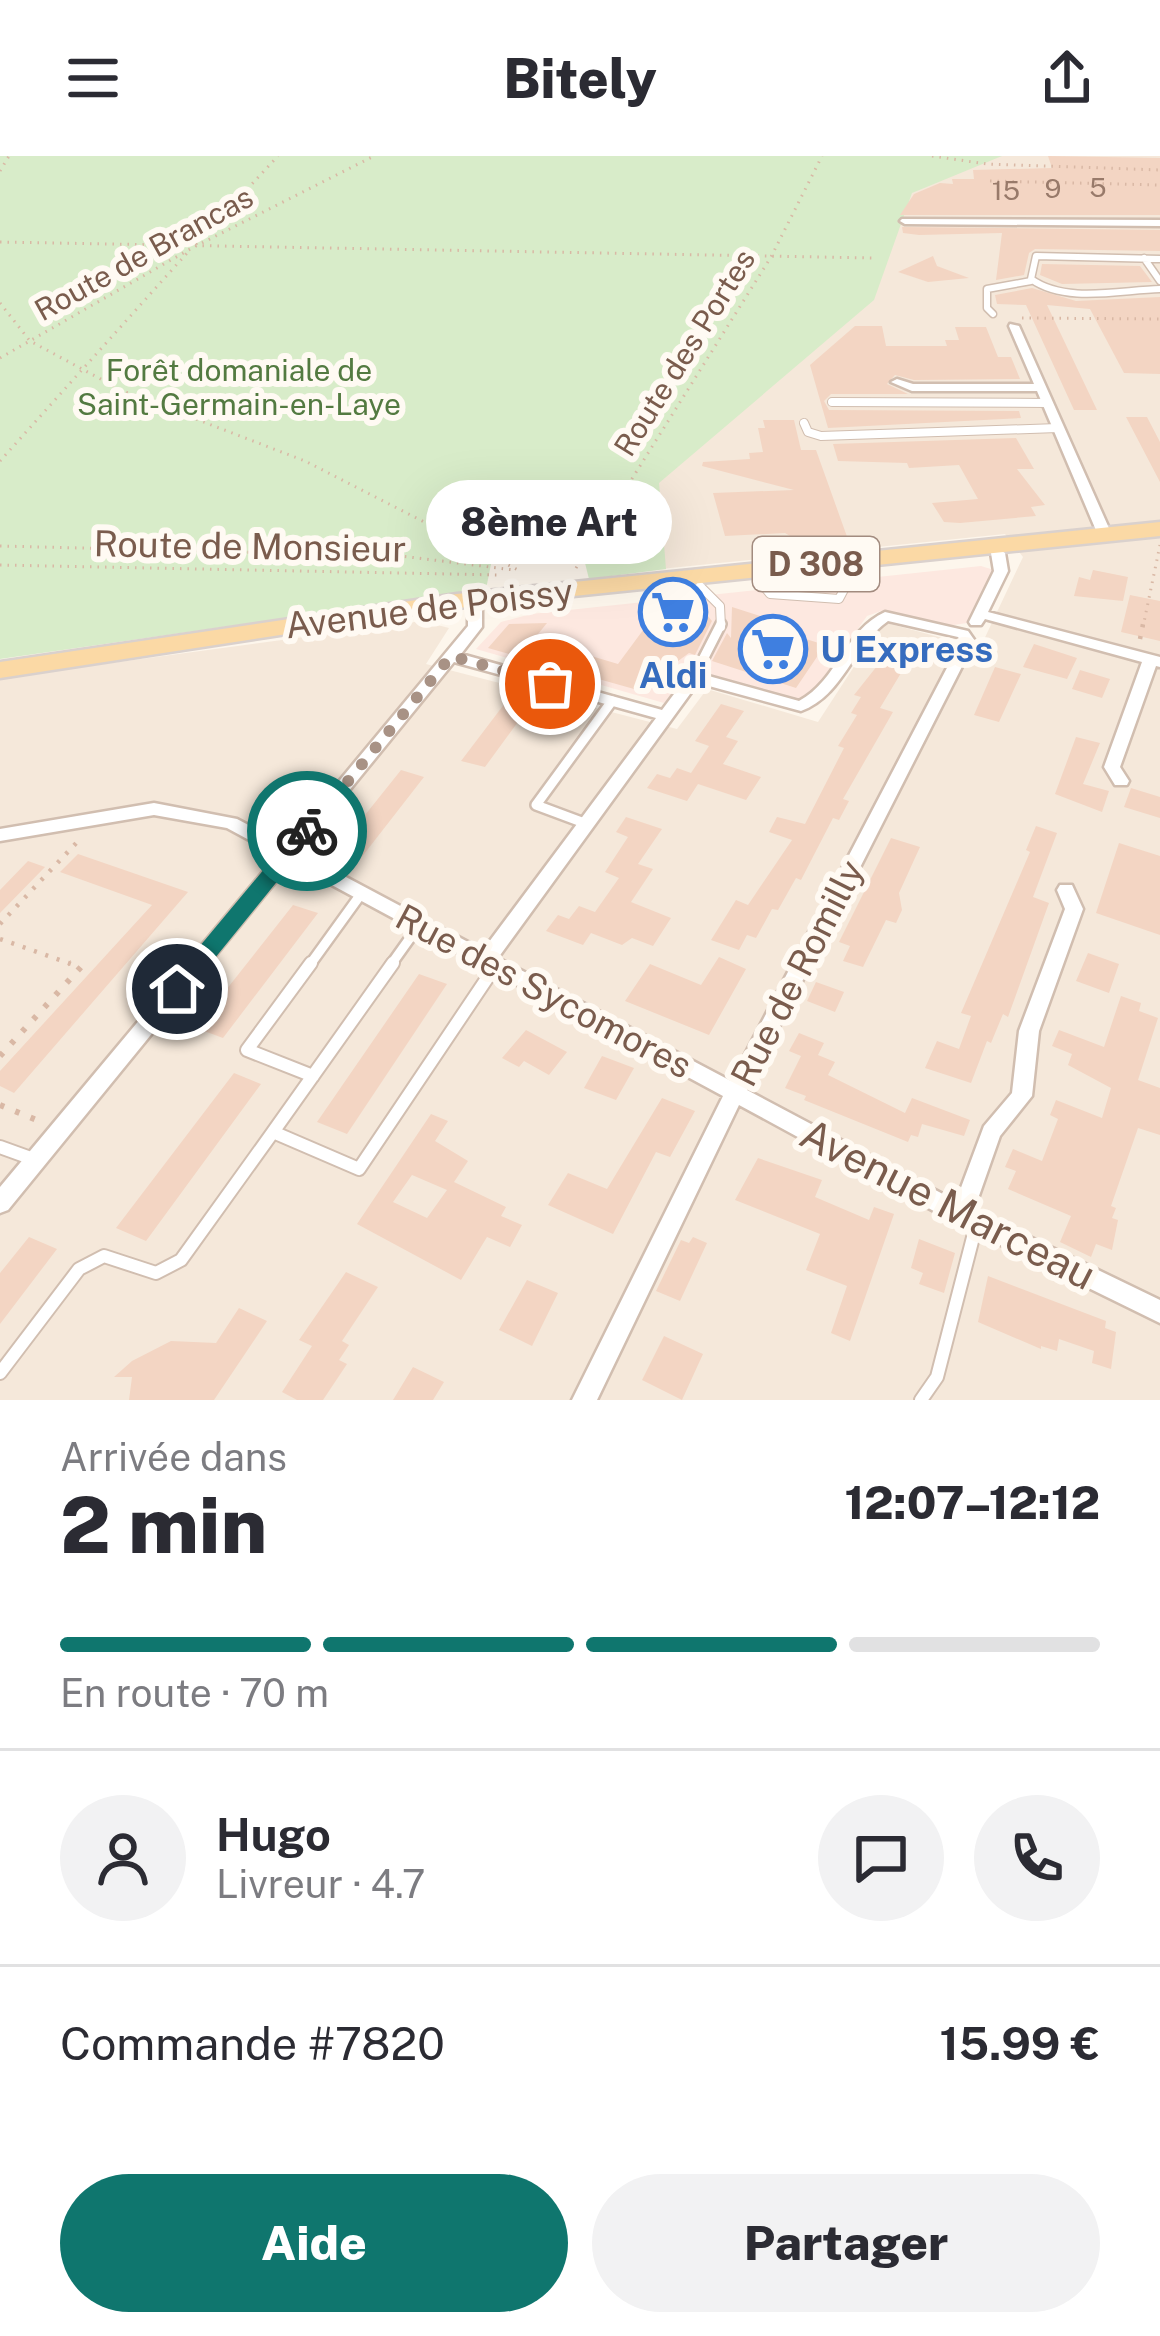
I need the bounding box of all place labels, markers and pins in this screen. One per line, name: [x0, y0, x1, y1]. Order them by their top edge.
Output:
callout: 8ème Art: [427, 480, 673, 564]
supermarket icon: Aldi: [638, 577, 708, 647]
supermarket icon: U Express: [738, 614, 808, 684]
place label: U Express: [820, 628, 993, 670]
pin: [499, 633, 601, 735]
place label: Aldi: [639, 654, 707, 696]
pin: [126, 938, 228, 1040]

